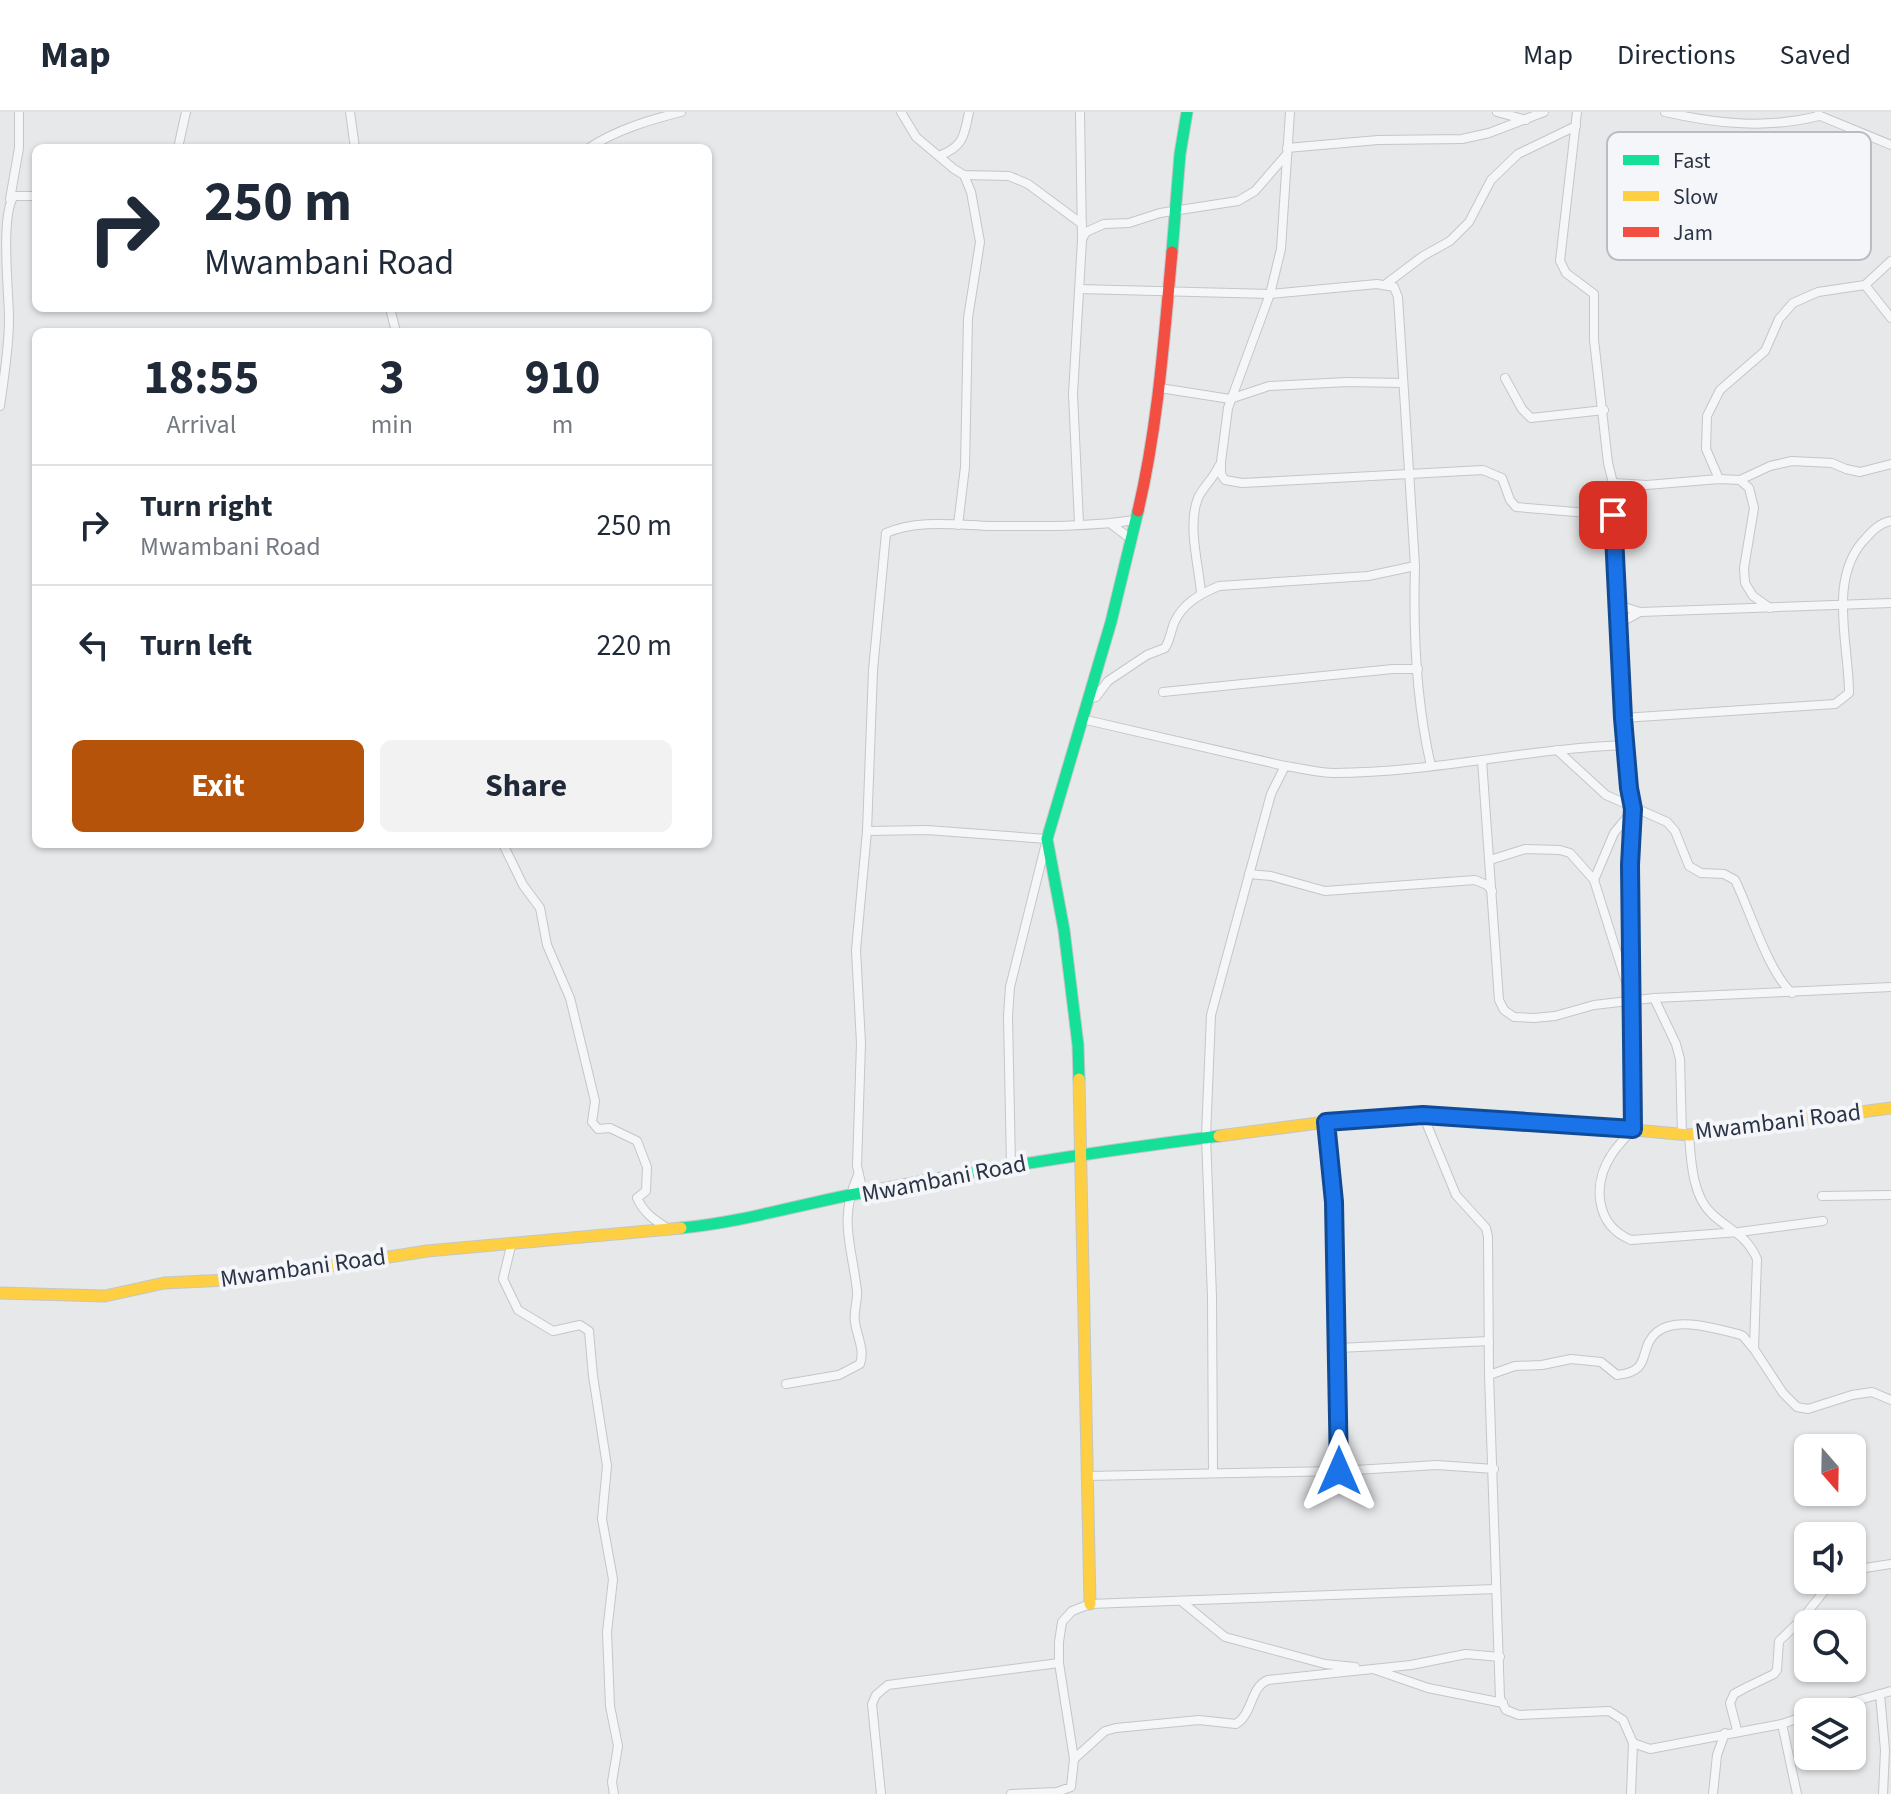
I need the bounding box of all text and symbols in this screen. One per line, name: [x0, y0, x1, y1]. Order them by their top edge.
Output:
text: Map: [40, 28, 111, 82]
text: Map: [1523, 35, 1573, 75]
text: Directions: [1617, 35, 1736, 75]
text: Saved: [1780, 35, 1851, 75]
legend: [1607, 132, 1871, 260]
text: Fast: [1673, 145, 1711, 177]
text: 250 m: [204, 163, 352, 242]
icon: right: [72, 176, 176, 280]
text: Slow: [1673, 181, 1718, 213]
text: Jam: [1673, 217, 1713, 249]
text: Mwambani Road: [204, 237, 454, 288]
text: 18:55: [143, 344, 259, 412]
text: 3: [379, 344, 405, 412]
text: 910: [524, 344, 600, 412]
text: Arrival: [166, 406, 236, 443]
text: min: [371, 406, 413, 443]
text: m: [552, 406, 573, 443]
pin: [1579, 481, 1647, 549]
text: Turn right: [140, 485, 272, 528]
icon: arrive: [1591, 493, 1635, 537]
icon: right: [72, 503, 116, 547]
text: 250 m: [596, 504, 672, 547]
text: Mwambani Road: [140, 528, 321, 565]
icon: left: [72, 623, 116, 667]
text: Turn left: [140, 624, 252, 667]
text: 220 m: [596, 624, 672, 667]
button: Exit: [72, 740, 364, 832]
button: Share: [380, 740, 672, 832]
street label: Mwambani Road: [1693, 1094, 1863, 1150]
street label: Mwambani Road: [859, 1146, 1029, 1212]
street label: Mwambani Road: [218, 1239, 388, 1297]
position arrow: [1297, 1429, 1381, 1513]
north arrow: [1794, 1434, 1866, 1506]
map controls: [1794, 1434, 1866, 1770]
button: sound: [1794, 1522, 1866, 1594]
button: search: [1794, 1610, 1866, 1682]
button: layers: [1794, 1698, 1866, 1770]

